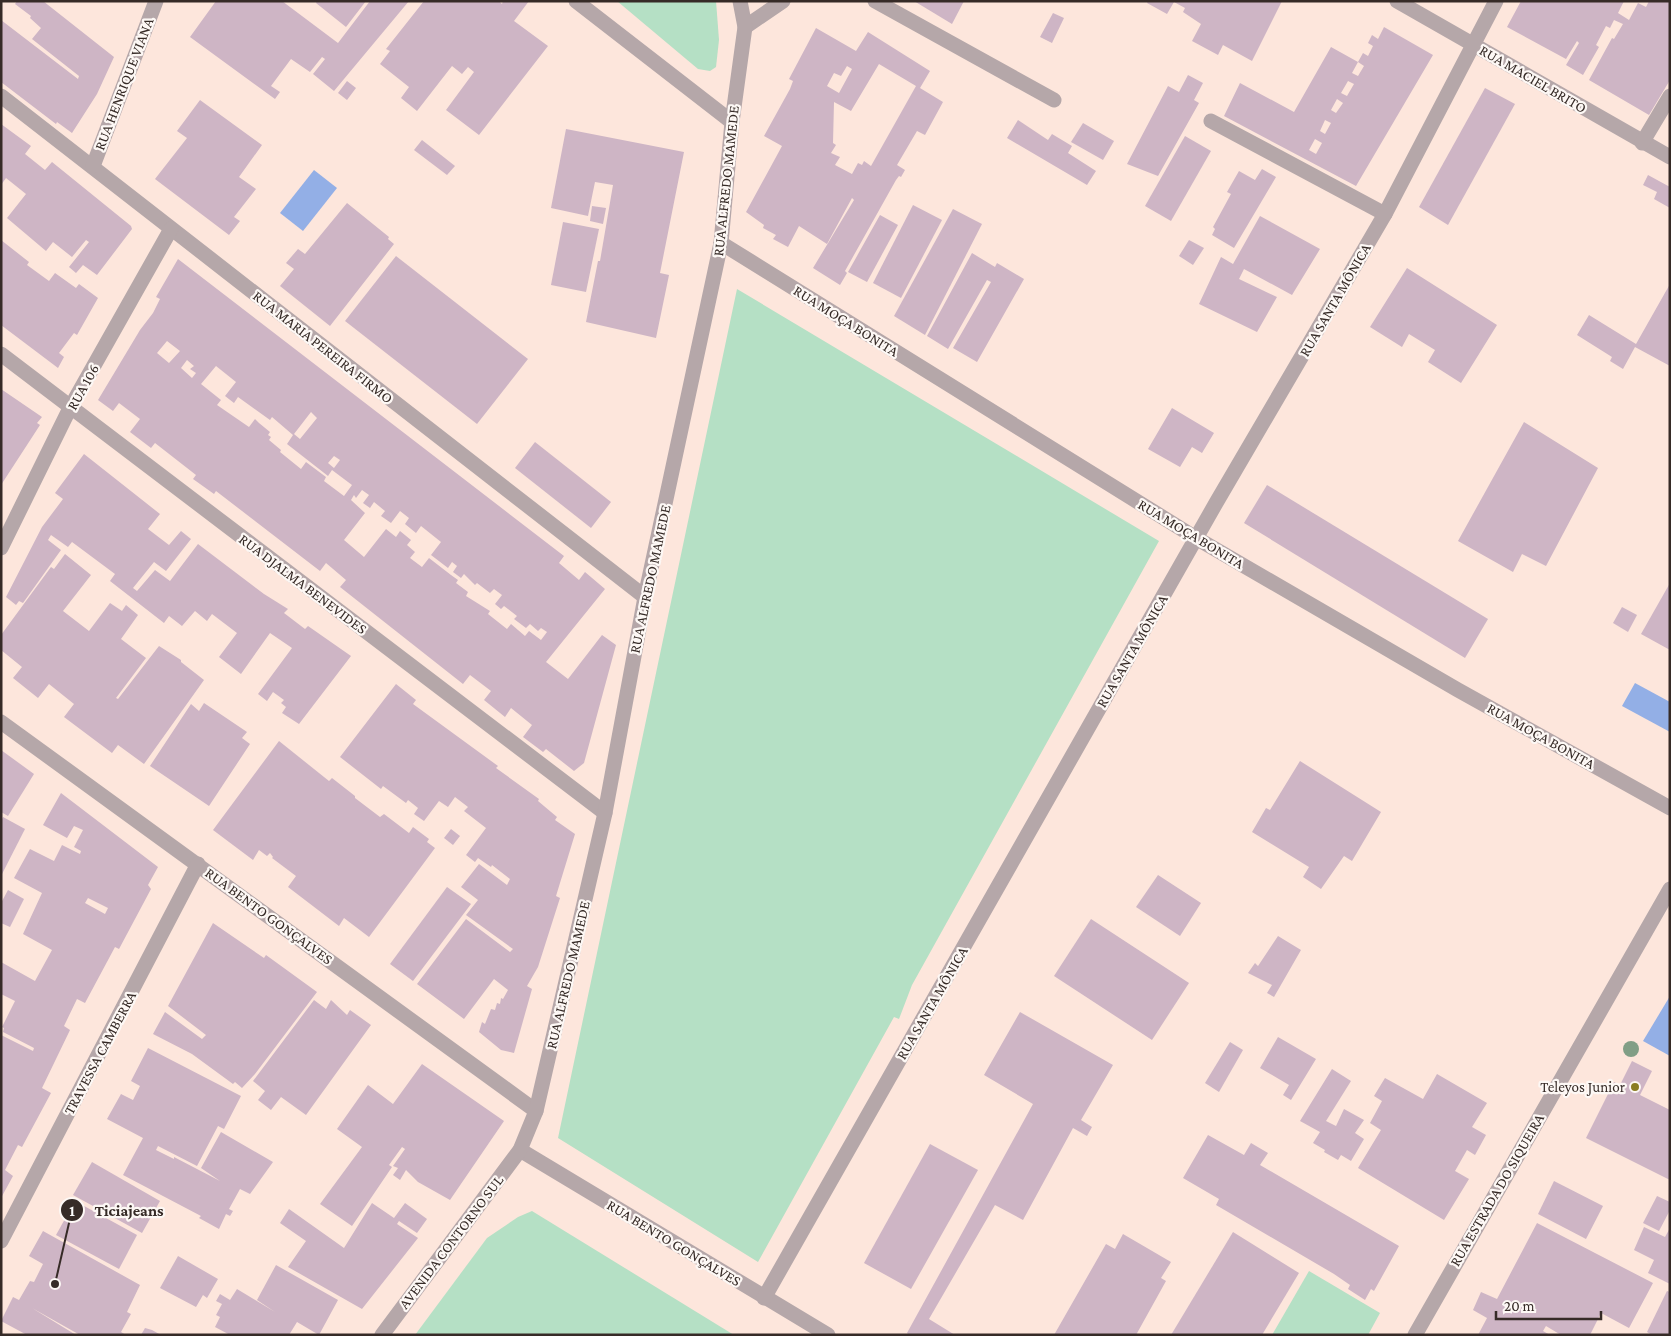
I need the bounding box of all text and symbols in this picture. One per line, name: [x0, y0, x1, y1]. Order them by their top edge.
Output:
street label: RUA HENRIQUE VIANA: [91, 15, 157, 152]
street label: RUA MACIEL BRITO: [1477, 42, 1589, 116]
street label: RUA ALFREDO MAMEDE: [710, 105, 742, 257]
street label: RUA SANTA MÔNICA: [1296, 240, 1374, 359]
street label: RUA MOÇA BONITA: [790, 282, 902, 361]
street label: RUA MARIA PEREIRA FIRMO: [250, 288, 396, 406]
street label: RUA 106: [64, 361, 102, 413]
street label: RUA MOÇA BONITA: [1135, 496, 1247, 573]
street label: RUA ALFREDO MAMEDE: [626, 503, 674, 655]
street label: RUA DJALMA BENEVIDES: [235, 531, 370, 638]
street label: RUA SANTA MÔNICA: [1093, 591, 1171, 710]
street label: RUA MOÇA BONITA: [1484, 700, 1598, 773]
street label: RUA BENTO GONÇALVES: [202, 865, 336, 968]
street label: RUA ALFREDO MAMEDE: [543, 899, 593, 1051]
street label: RUA SANTA MÔNICA: [893, 943, 971, 1062]
street label: TRAVESSA CAMBERRA: [61, 988, 139, 1117]
place label: Teleyos Junior: [1540, 1079, 1626, 1096]
marker: Teleyos Junior: [1629, 1081, 1641, 1093]
street label: RUA ESTRADA DO SIQUEIRA: [1447, 1111, 1547, 1269]
street label: AVENIDA CONTORNO SUL: [396, 1172, 507, 1312]
callout: Ticiajeans: [59, 1195, 174, 1226]
street label: RUA BENTO GONÇALVES: [604, 1197, 744, 1290]
text: Ticiajeans: [94, 1202, 164, 1220]
text: 1: [69, 1203, 75, 1219]
scale bar: [1496, 1288, 1601, 1320]
text: 20 m: [1504, 1298, 1535, 1314]

